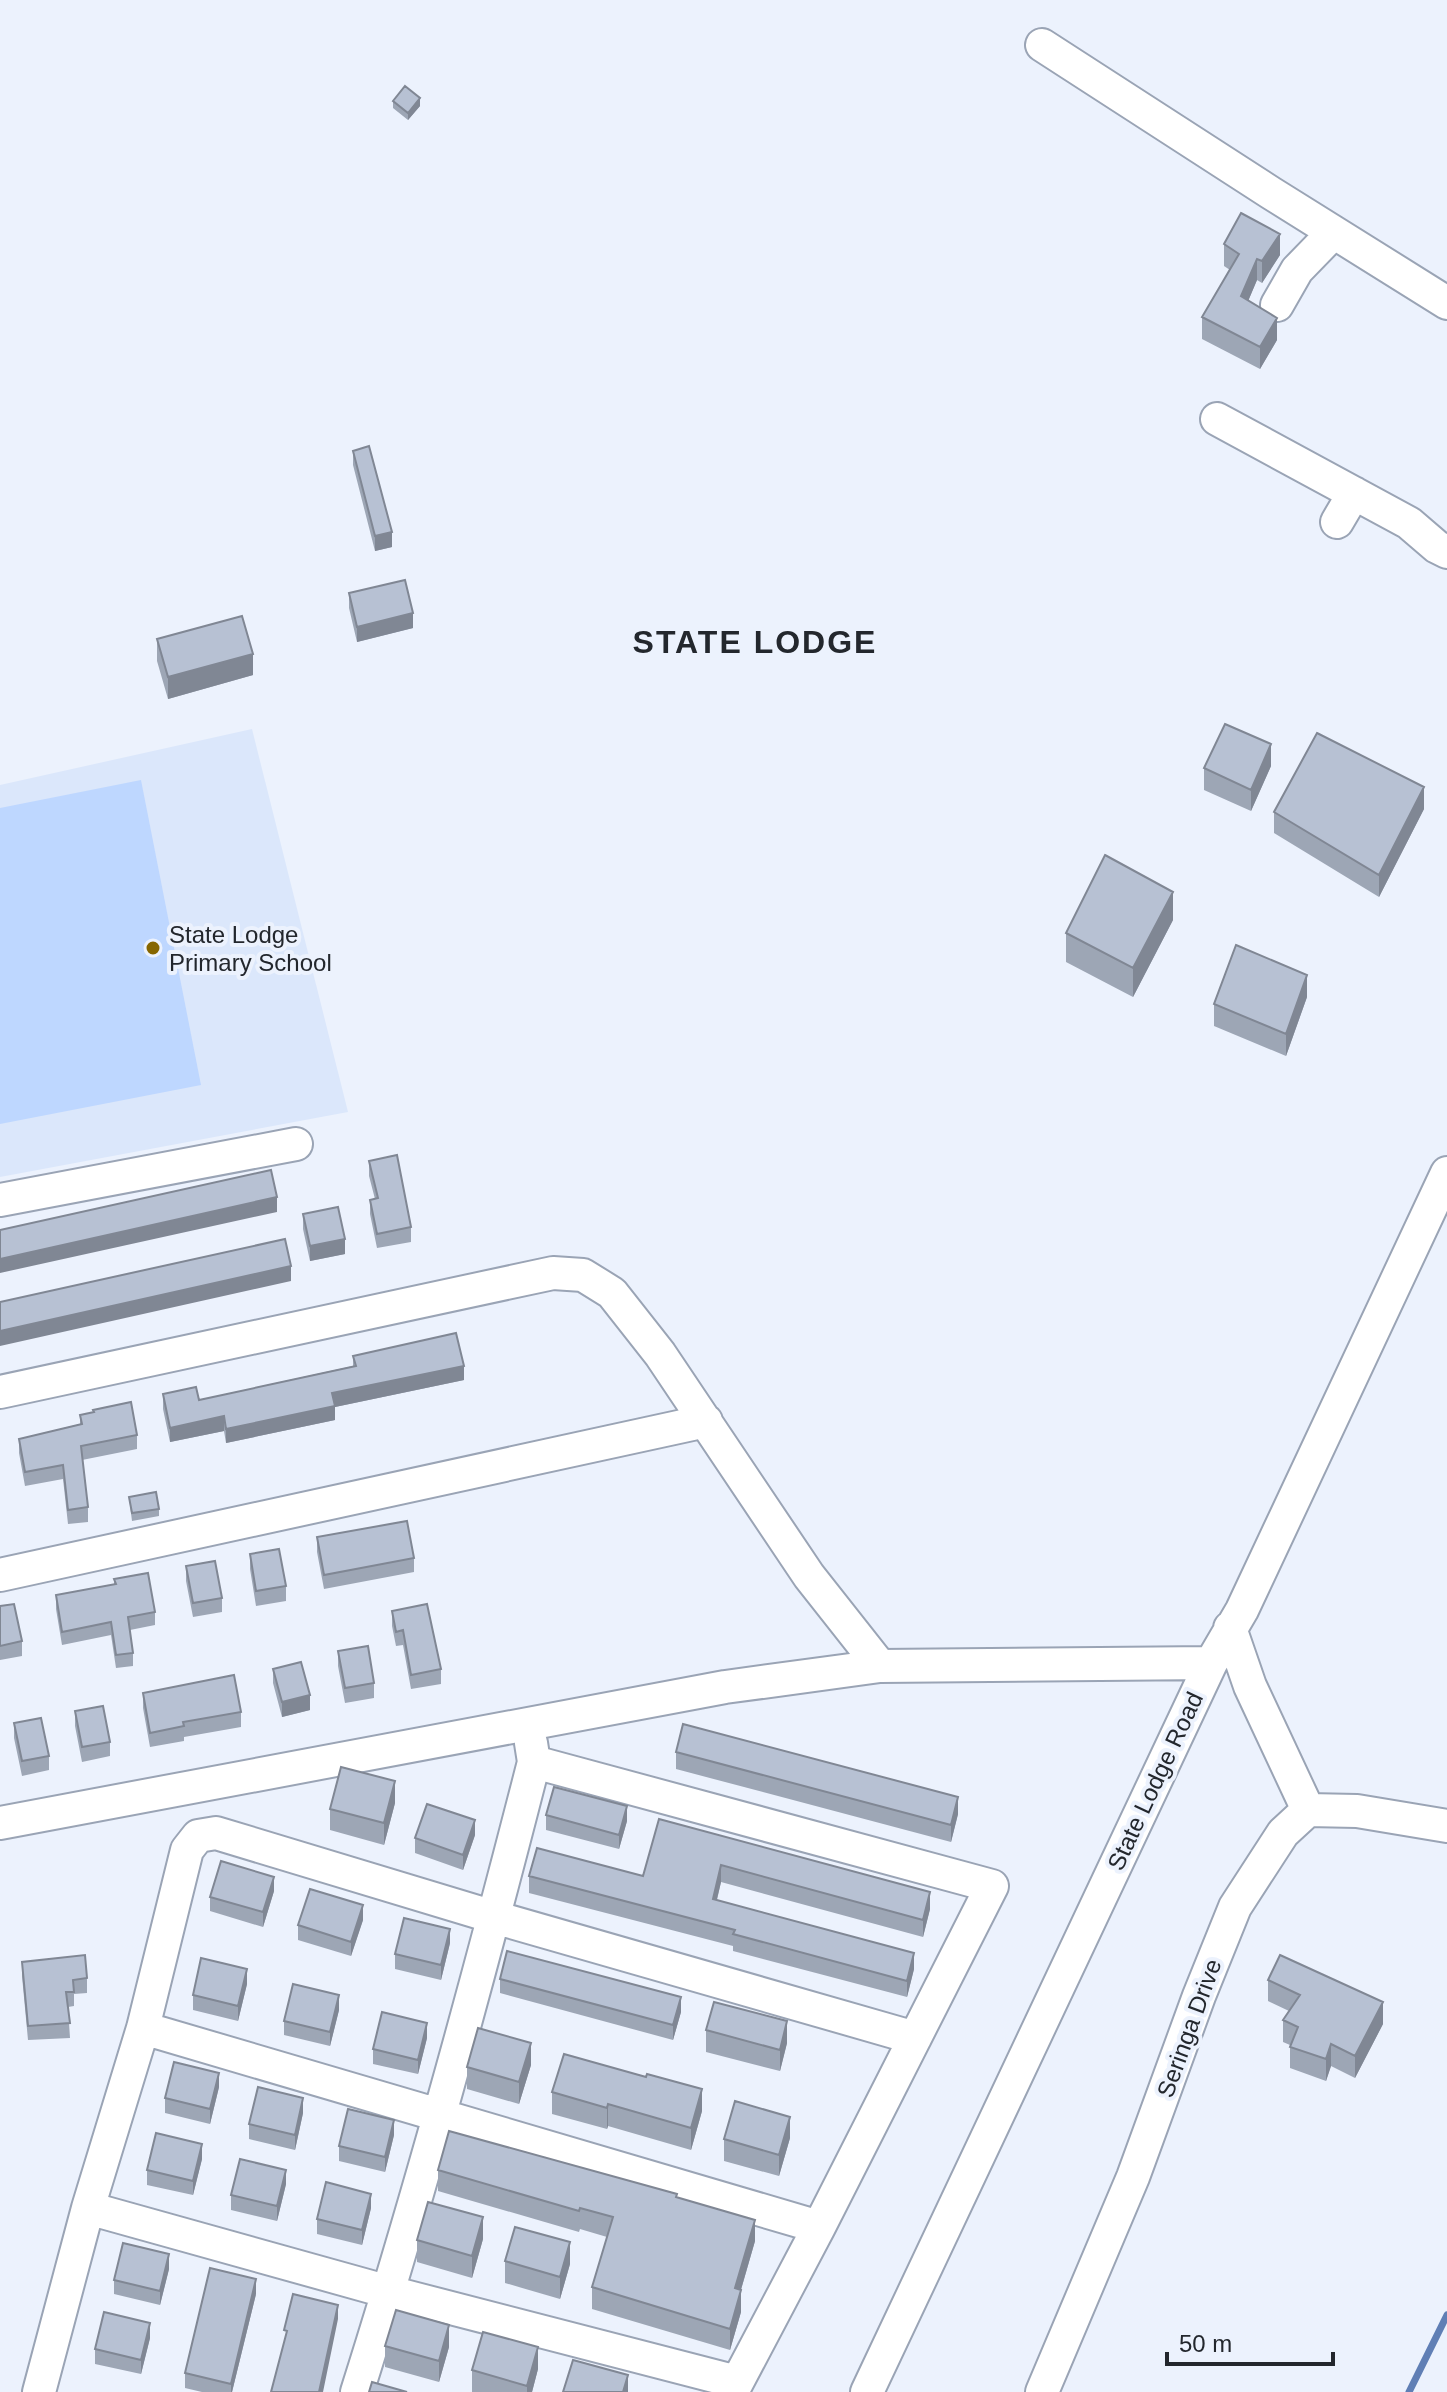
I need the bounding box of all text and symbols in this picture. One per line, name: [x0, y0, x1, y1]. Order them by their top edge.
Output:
district label: STATE LODGE: [633, 624, 877, 660]
place label: State Lodge Primary School: [169, 921, 332, 976]
marker: State Lodge Primary School: [144, 939, 162, 957]
street label: State Lodge Road: [1102, 1688, 1208, 1874]
street label: Seringa Drive: [1151, 1955, 1227, 2101]
scale bar: [1167, 2316, 1333, 2366]
text: 50 m: [1179, 2330, 1232, 2357]

